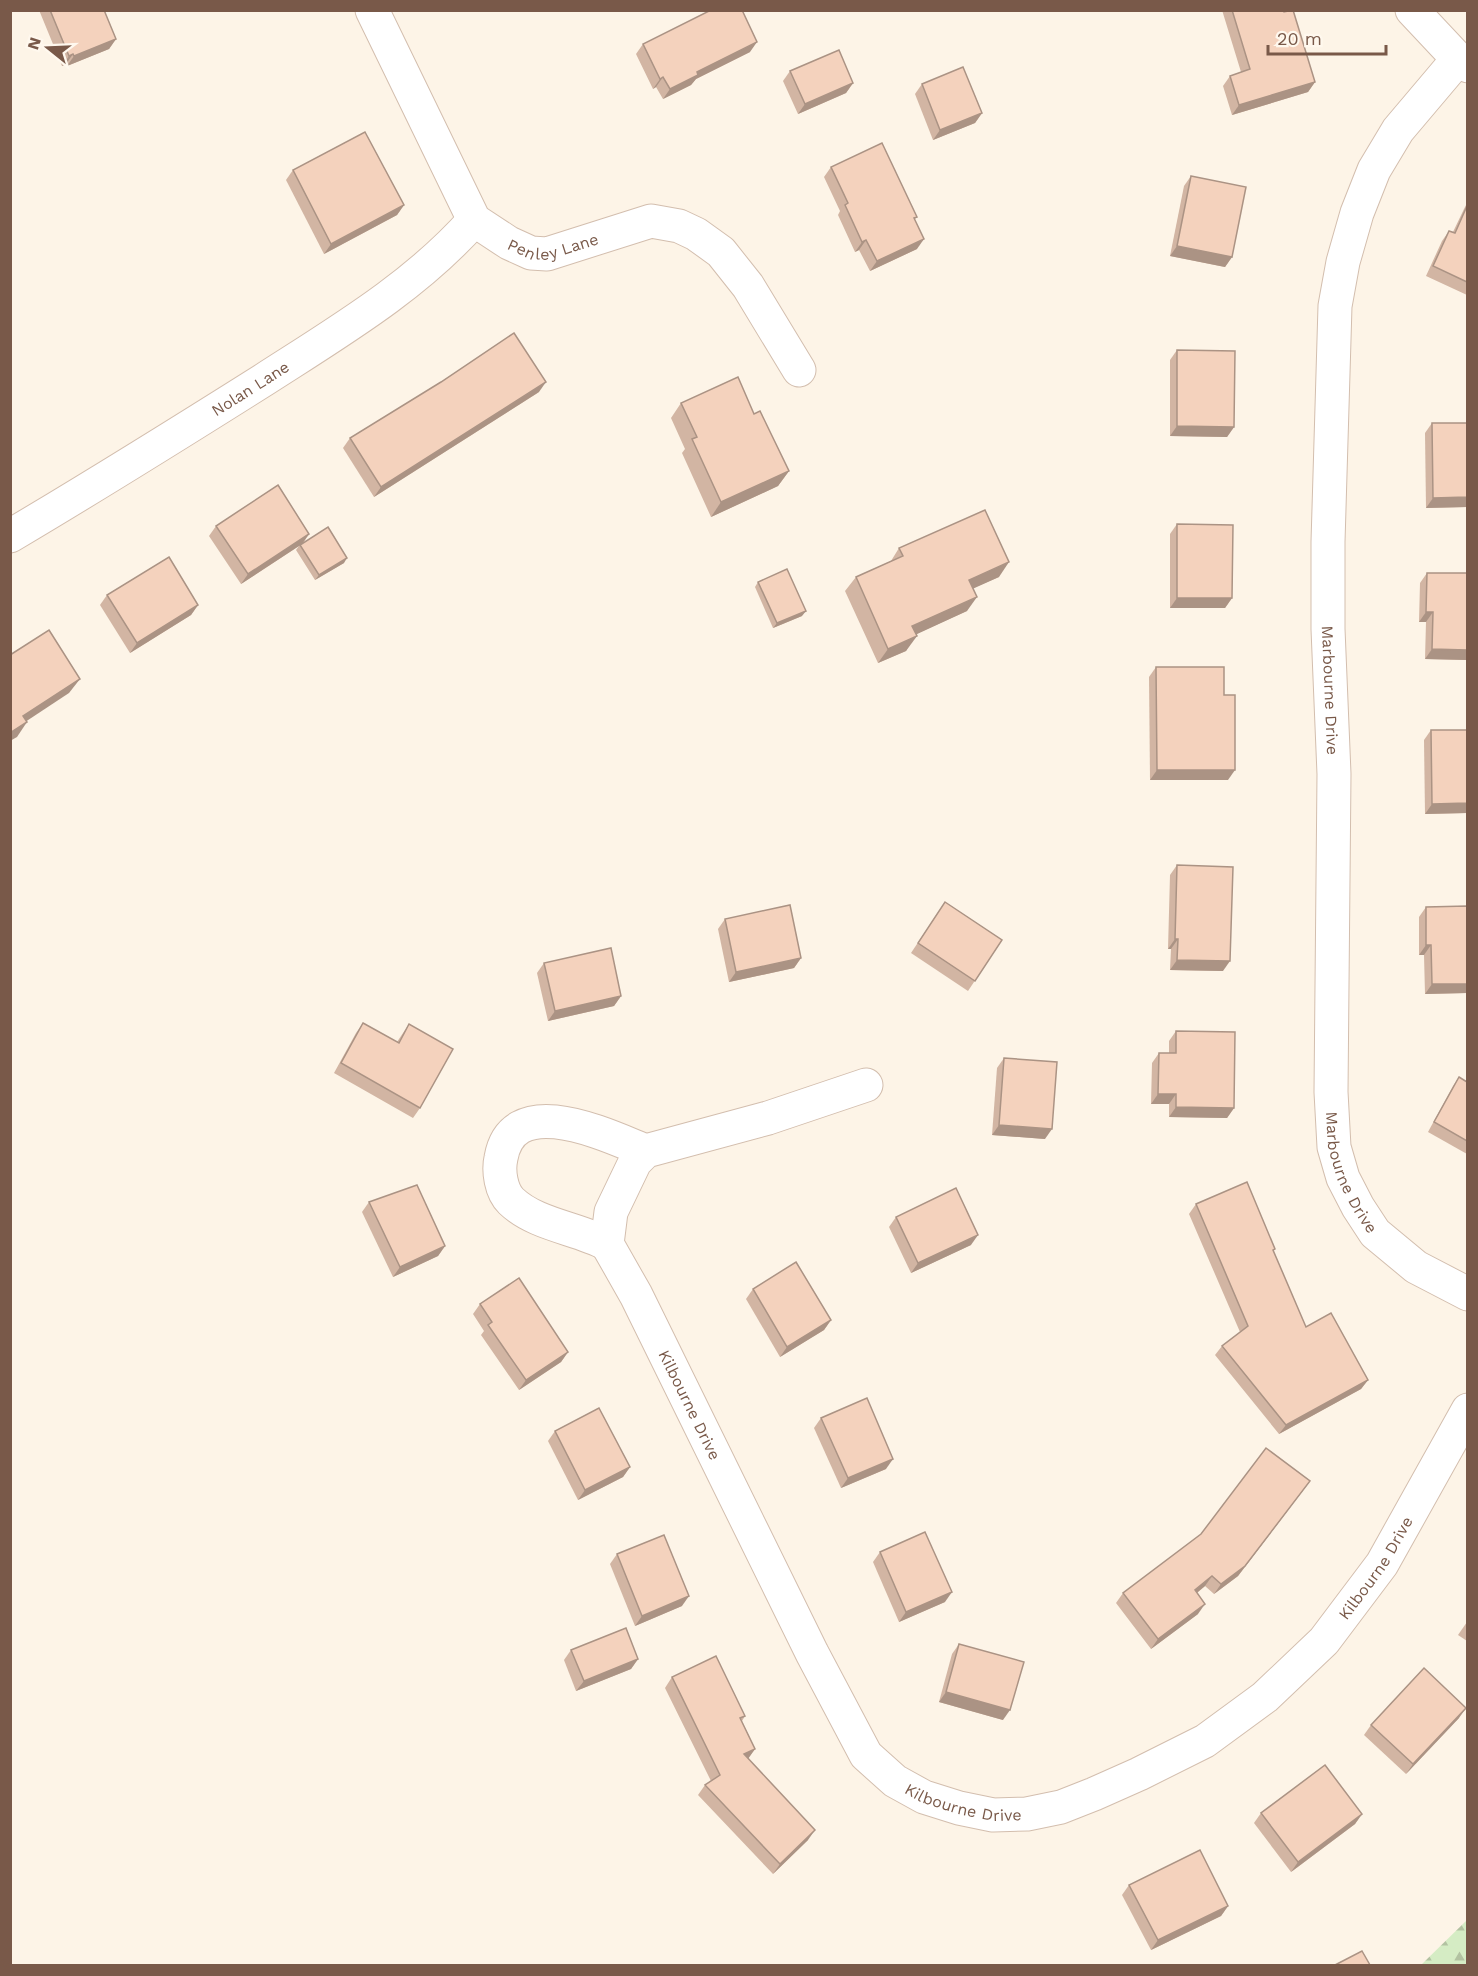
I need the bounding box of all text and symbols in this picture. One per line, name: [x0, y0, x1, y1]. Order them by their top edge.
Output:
north arrow: [18, 18, 78, 78]
scale bar: [1268, 18, 1386, 56]
text: 20 m: [1277, 28, 1322, 49]
text: N: [23, 35, 45, 52]
street label: Penley Lane: [505, 229, 601, 264]
street label: Nolan Lane: [208, 357, 293, 420]
street label: Marbourne Drive: [1318, 625, 1343, 755]
street label: Marbourne Drive: [1323, 1111, 1382, 1237]
street label: Kilbourne Drive: [655, 1347, 725, 1463]
street label: Kilbourne Drive: [1334, 1513, 1416, 1623]
street label: Kilbourne Drive: [902, 1779, 1022, 1824]

